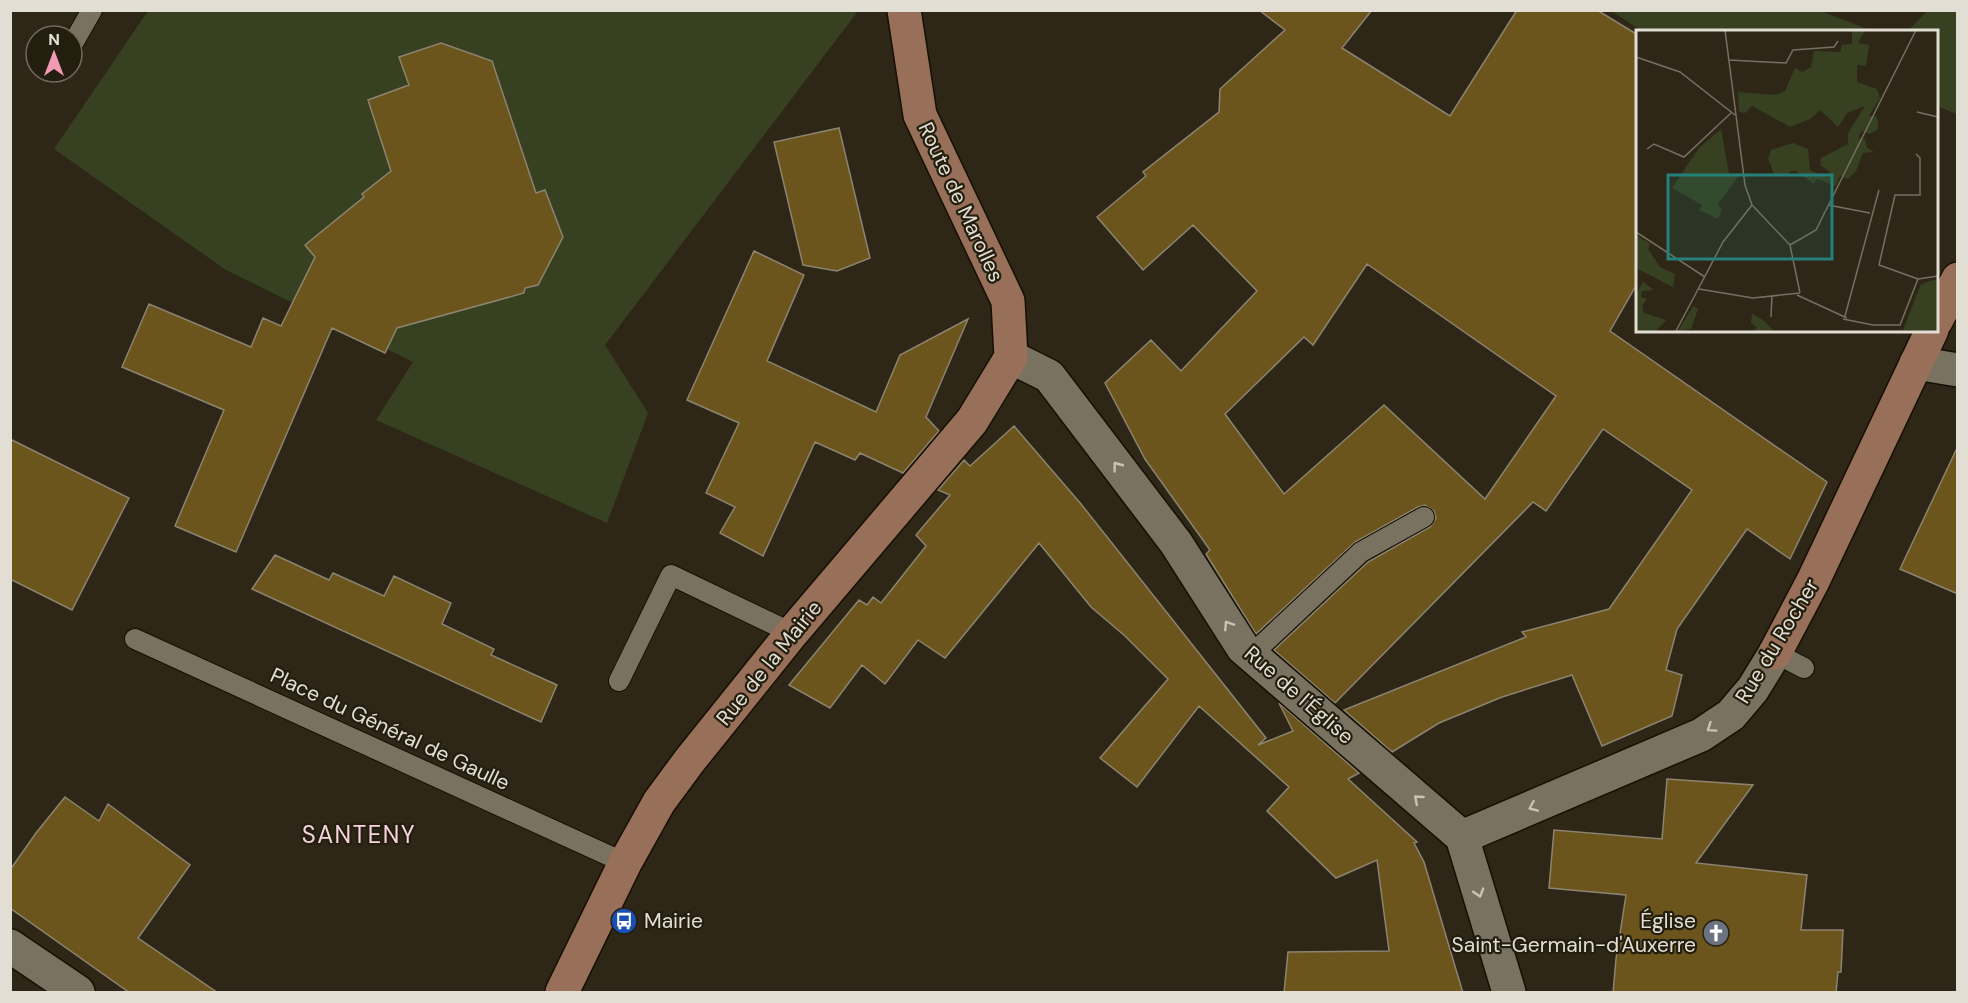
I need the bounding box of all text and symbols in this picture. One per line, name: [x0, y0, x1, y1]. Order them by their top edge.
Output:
north arrow: [24, 24, 84, 84]
text: N: [48, 29, 60, 50]
inset map: [1636, 30, 1938, 332]
street label: Route de Marolles: [912, 118, 1010, 286]
one-way arrow: [1113, 461, 1124, 472]
street label: Rue du Rocher: [1729, 573, 1825, 709]
street label: Rue de la Mairie: [710, 595, 828, 731]
one-way arrow: [1224, 621, 1236, 631]
street label: Rue de l'Église: [1238, 640, 1360, 750]
street label: Place du Général de Gaulle: [266, 661, 514, 797]
one-way arrow: [1707, 721, 1717, 733]
one-way arrow: [1414, 795, 1425, 806]
one-way arrow: [1528, 800, 1539, 812]
district label: SANTENY: [302, 819, 416, 850]
one-way arrow: [1472, 887, 1484, 898]
bus stop icon: Mairie: [609, 906, 639, 936]
place label: Mairie: [644, 907, 703, 935]
place label: Église Saint-Germain-d'Auxerre: [1452, 907, 1696, 959]
church icon: Église Saint-Germain-d'Auxerre: [1701, 918, 1731, 948]

